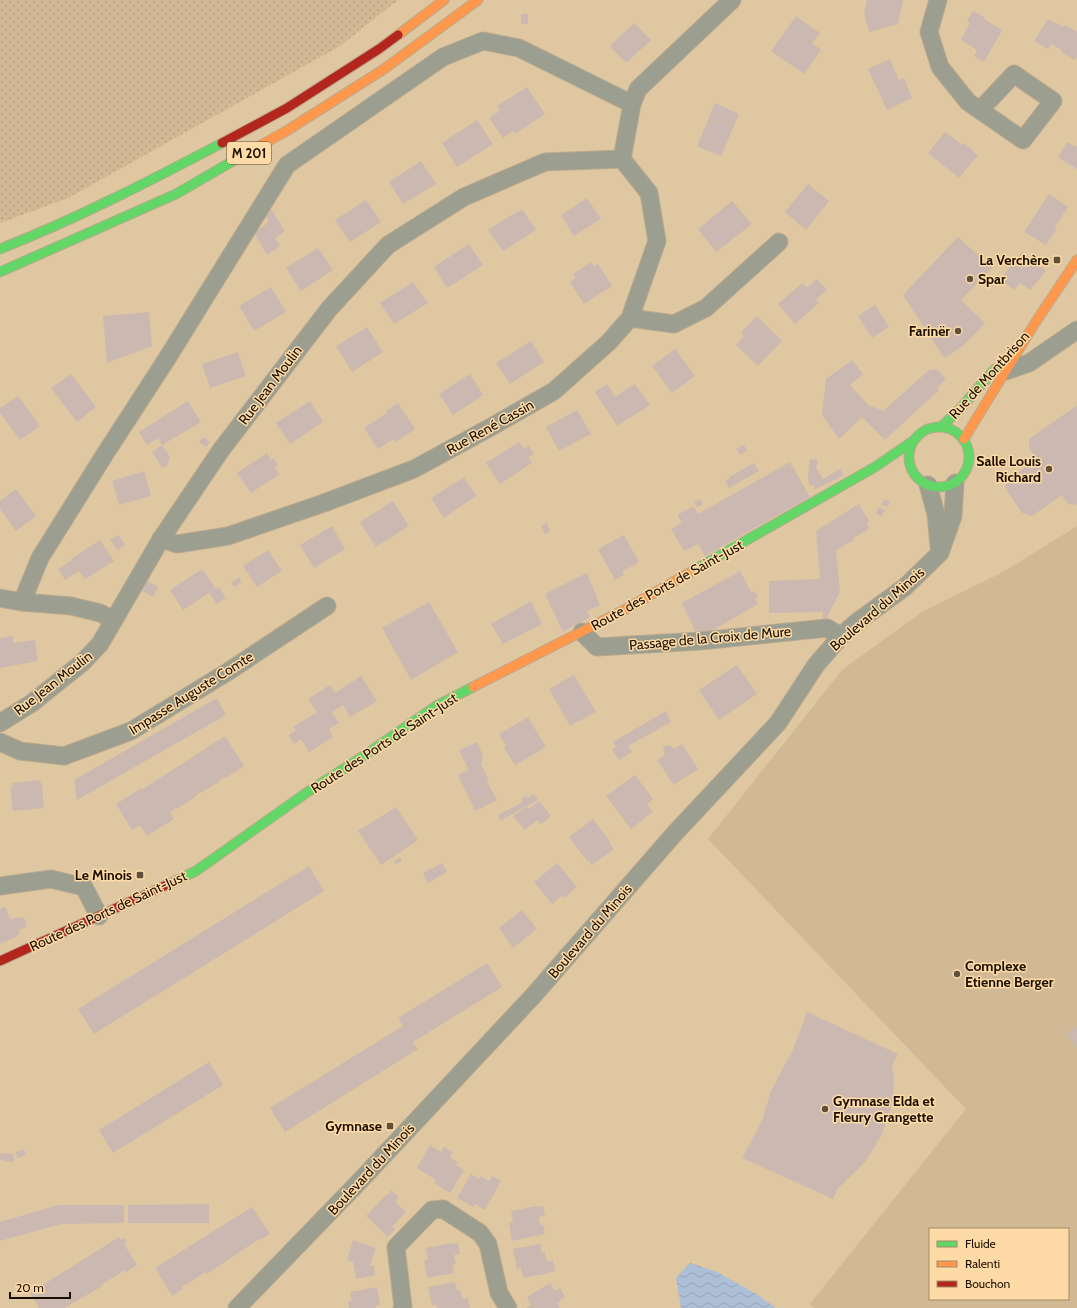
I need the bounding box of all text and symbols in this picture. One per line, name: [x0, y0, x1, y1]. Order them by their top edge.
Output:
road number: M 201: [227, 142, 271, 164]
place label: La Verchère: [979, 251, 1049, 269]
marker: La Verchère: [1052, 255, 1062, 265]
place label: Spar: [978, 270, 1006, 288]
marker: Spar: [965, 274, 975, 284]
place label: Farinër: [909, 322, 950, 340]
marker: Farinër: [953, 326, 963, 336]
street label: Rue de Montbrison: [945, 327, 1033, 423]
street label: Rue Jean Moulin: [234, 342, 306, 428]
street label: Rue René Cassin: [443, 395, 537, 458]
place label: Salle Louis Richard: [976, 452, 1041, 486]
marker: Salle Louis Richard: [1044, 464, 1054, 474]
street label: Route des Ports de Saint-Just: [588, 535, 747, 634]
street label: Boulevard du Minois: [826, 563, 928, 655]
street label: Passage de la Croix de Mure: [628, 622, 792, 654]
street label: Rue Jean Moulin: [10, 647, 96, 719]
street label: Impasse Auguste Comte: [126, 647, 256, 739]
street label: Route des Ports de Saint-Just: [307, 689, 461, 797]
place label: Le Minois: [75, 866, 132, 884]
street label: Route des Ports de Saint-Just: [27, 867, 190, 955]
marker: Le Minois: [135, 870, 145, 880]
street label: Boulevard du Minois: [544, 880, 636, 982]
place label: Complexe Etienne Berger: [965, 957, 1054, 991]
marker: Complexe Etienne Berger: [952, 969, 962, 979]
place label: Gymnase Elda et Fleury Grangette: [833, 1092, 935, 1126]
marker: Gymnase Elda et Fleury Grangette: [820, 1104, 830, 1114]
place label: Gymnase: [325, 1117, 382, 1135]
street label: Boulevard du Minois: [324, 1119, 418, 1219]
marker: Gymnase: [385, 1121, 395, 1131]
legend: [929, 1228, 1069, 1300]
text: Fluide: [965, 1236, 996, 1251]
text: Ralenti: [965, 1256, 1000, 1271]
scale bar: [10, 1274, 70, 1300]
text: Bouchon: [965, 1276, 1011, 1291]
text: 20 m: [16, 1280, 44, 1295]

